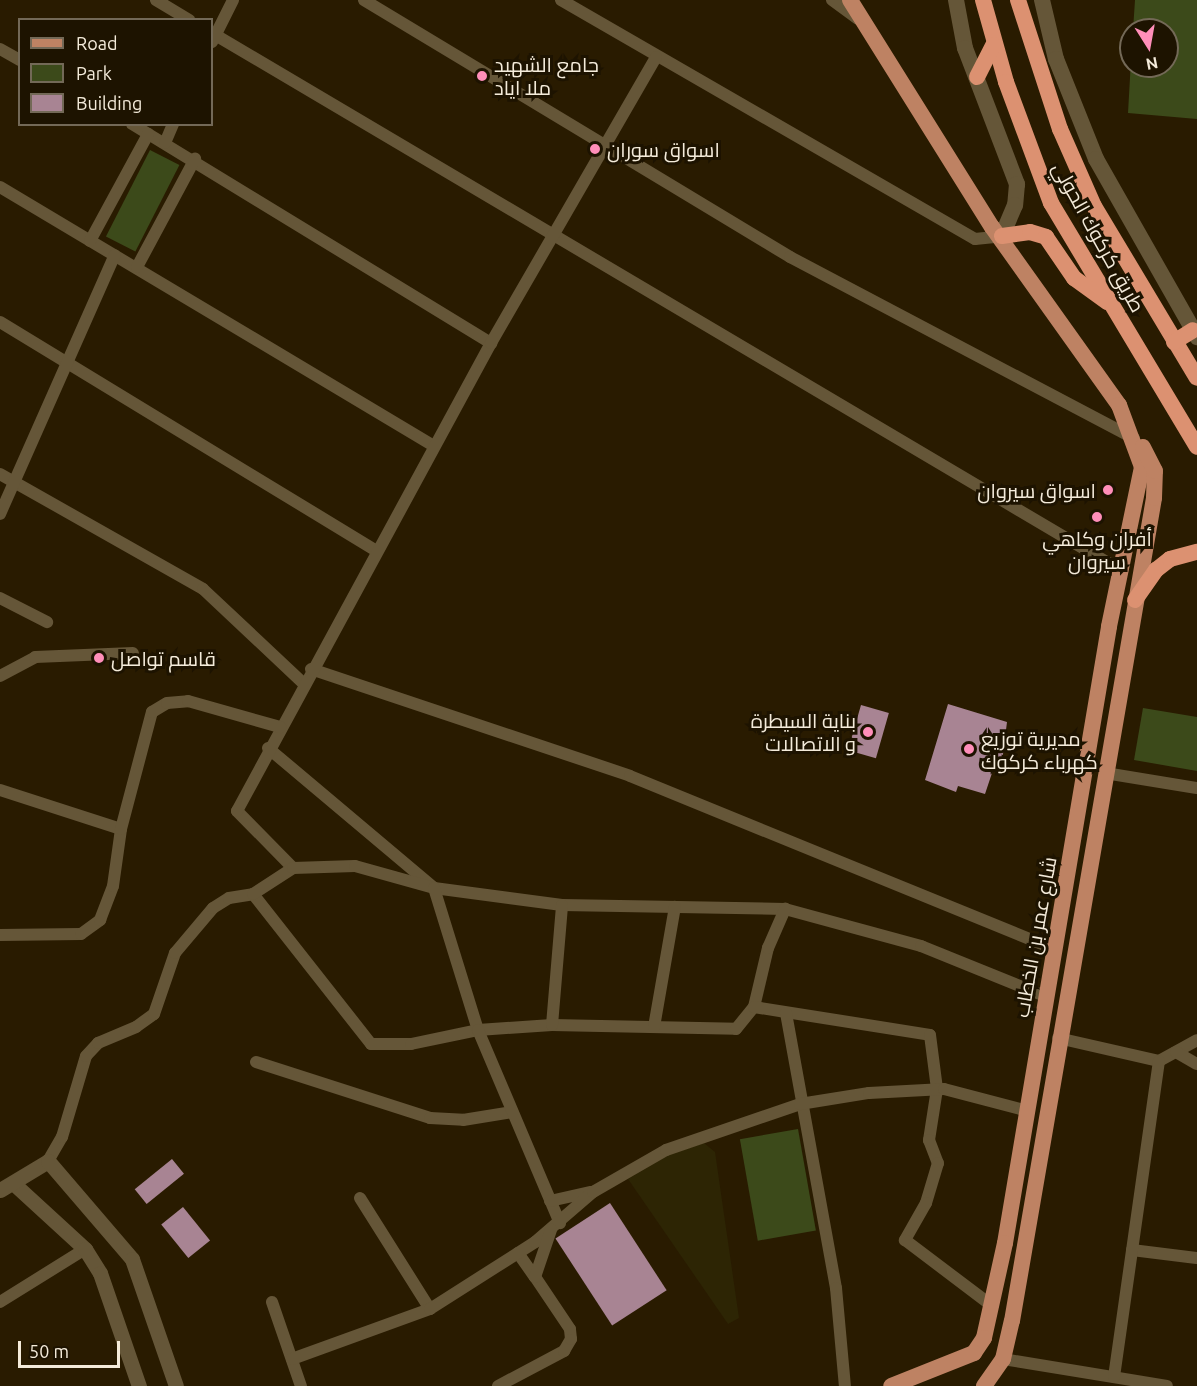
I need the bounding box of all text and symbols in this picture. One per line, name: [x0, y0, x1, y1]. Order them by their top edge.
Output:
legend: [18, 18, 213, 126]
north arrow: [1119, 18, 1179, 78]
text: Road: [76, 33, 118, 53]
place label: جامع الشهيد ملا اياد: [494, 52, 599, 99]
text: N: [1144, 54, 1160, 74]
text: Park: [76, 63, 112, 83]
marker: جامع الشهيد ملا اياد: [475, 69, 489, 83]
text: Building: [76, 93, 142, 113]
place label: اسواق سوران: [607, 137, 720, 161]
marker: اسواق سوران: [588, 142, 602, 156]
street label: طريق كركوك الحولي: [1048, 158, 1150, 316]
place label: اسواق سيروان: [977, 478, 1096, 502]
marker: اسواق سيروان: [1101, 483, 1115, 497]
marker: أفران وكاهي سيروان: [1090, 510, 1104, 524]
place label: أفران وكاهي سيروان: [1042, 526, 1152, 573]
place label: قاسم تواصل: [111, 646, 216, 670]
marker: قاسم تواصل: [92, 651, 106, 665]
place label: بناية السيطرة و الاتصالات: [751, 708, 856, 755]
marker: بناية السيطرة و الاتصالات: [861, 725, 875, 739]
place label: مديرية توزيع كهرباء كركوك: [981, 726, 1098, 773]
marker: مديرية توزيع كهرباء كركوك: [962, 742, 976, 756]
street label: شارع عمر بن الخطاب: [1009, 855, 1061, 1019]
scale bar: [21, 1329, 123, 1367]
text: 50 m: [29, 1341, 69, 1361]

